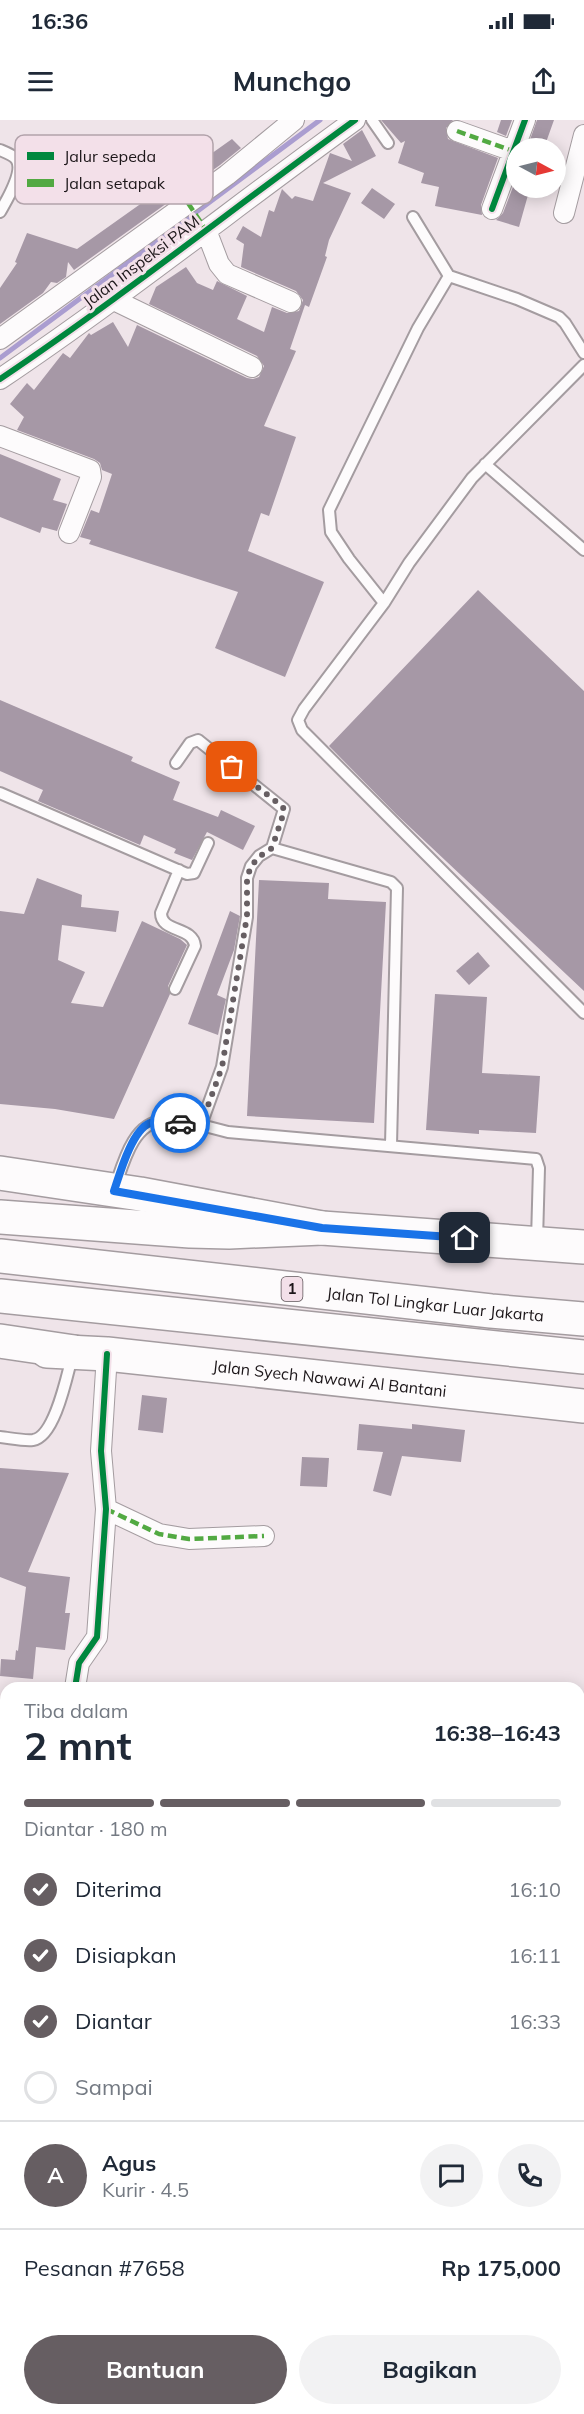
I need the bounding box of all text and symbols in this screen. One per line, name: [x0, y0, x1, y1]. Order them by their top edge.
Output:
text: 16:36: [30, 7, 88, 35]
text: Munchgo: [233, 64, 351, 98]
icon: menu: [24, 65, 57, 98]
icon: share: [527, 65, 560, 98]
legend: [15, 135, 213, 204]
north arrow: [506, 138, 566, 198]
map controls: [506, 138, 566, 198]
text: Jalur sepeda: [64, 146, 156, 166]
text: Jalan setapak: [64, 173, 166, 193]
street label: Jalan Inspeksi PAM: [79, 211, 203, 311]
pin: [206, 741, 257, 792]
icon: bag: [215, 750, 248, 783]
courier: [150, 1093, 210, 1153]
icon: car: [164, 1107, 197, 1140]
pin: [439, 1212, 490, 1263]
icon: home: [448, 1221, 481, 1254]
road number: 1: [282, 1277, 302, 1301]
street label: Jalan Tol Lingkar Luar Jakarta: [326, 1283, 545, 1326]
street label: Jalan Syech Nawawi Al Bantani: [212, 1356, 448, 1401]
text: Tiba dalam: [24, 1698, 128, 1723]
text: 16:38–16:43: [433, 1719, 561, 1747]
text: 2 mnt: [24, 1721, 131, 1770]
text: Diantar · 180 m: [24, 1816, 168, 1841]
icon: check: [24, 1873, 57, 1906]
text: Diterima: [75, 1875, 162, 1903]
text: 16:10: [508, 1877, 561, 1902]
icon: check: [24, 1939, 57, 1972]
text: Disiapkan: [75, 1941, 177, 1969]
text: 16:11: [508, 1943, 561, 1968]
icon: check: [24, 2005, 57, 2038]
text: Diantar: [75, 2007, 152, 2035]
text: 16:33: [508, 2009, 561, 2034]
text: Sampai: [75, 2073, 153, 2101]
button: chat: [420, 2144, 483, 2207]
button: phone: [498, 2144, 561, 2207]
text: Agus: [102, 2149, 156, 2177]
text: A: [47, 2161, 64, 2189]
text: Kurir · 4.5: [102, 2177, 189, 2202]
text: Pesanan #7658: [24, 2254, 185, 2282]
text: Rp 175,000: [441, 2254, 561, 2282]
button: Bantuan: [24, 2335, 287, 2404]
button: Bagikan: [299, 2335, 561, 2404]

